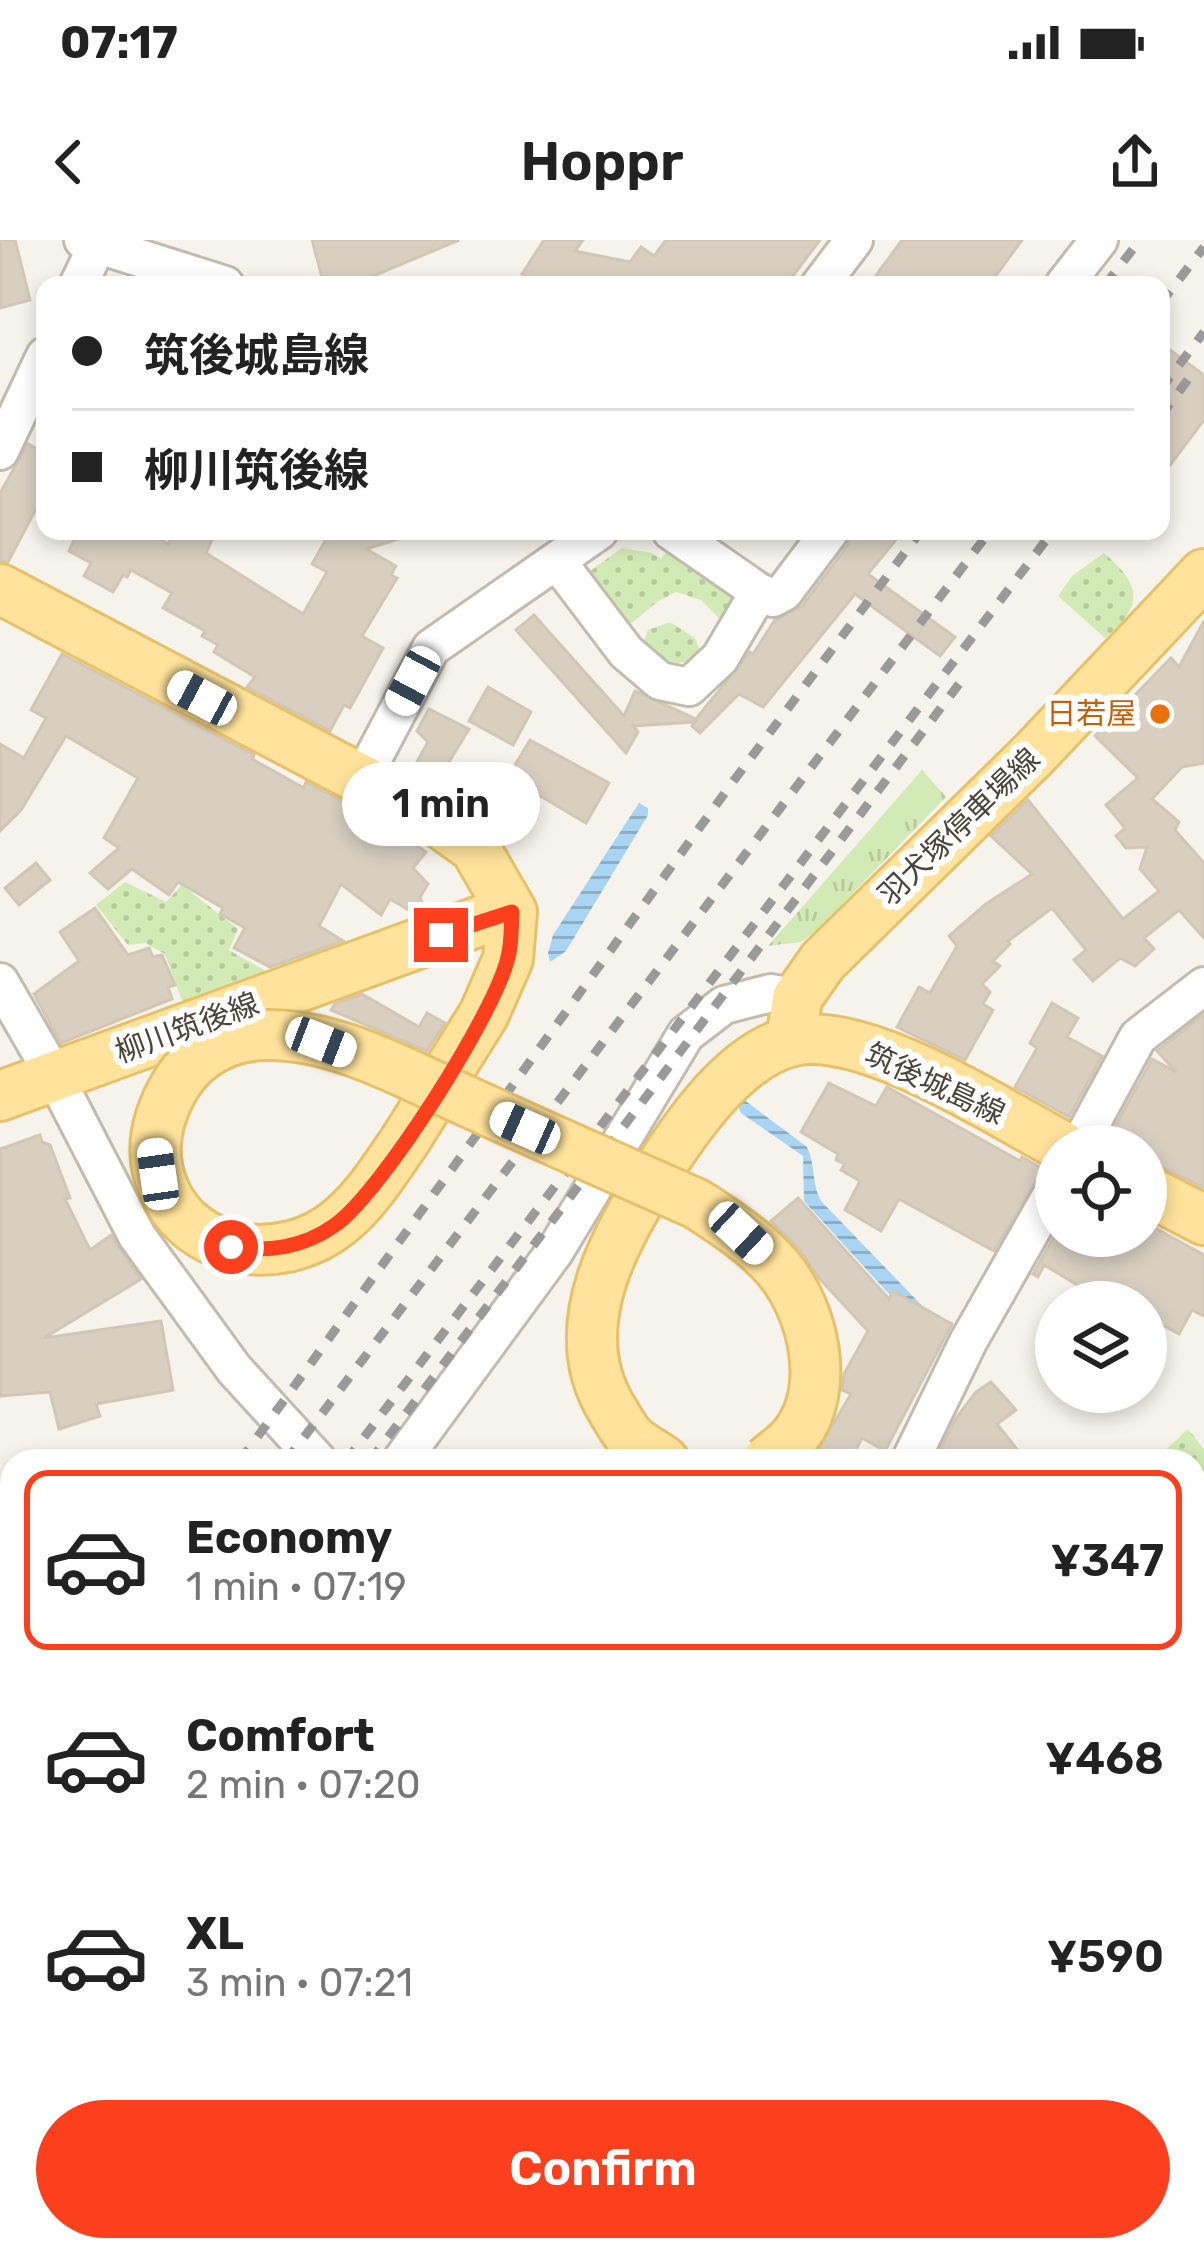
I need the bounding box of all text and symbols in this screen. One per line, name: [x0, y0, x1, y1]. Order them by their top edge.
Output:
text: 07:17: [60, 16, 178, 69]
icon: back: [36, 129, 102, 195]
icon: share: [1102, 129, 1168, 195]
text: Hoppr: [521, 130, 683, 194]
text: 筑後城島線: [144, 329, 369, 382]
text: 柳川筑後線: [144, 444, 369, 497]
car: [380, 641, 446, 721]
car: [162, 665, 242, 731]
place label: 日若屋: [1046, 696, 1136, 732]
marker: 日若屋: [1147, 701, 1173, 727]
street label: 羽犬塚停車場線: [871, 741, 1047, 913]
callout: 1 min: [342, 761, 540, 845]
text: 1 min: [392, 781, 490, 827]
route end: [414, 908, 468, 962]
street label: 柳川筑後線: [110, 985, 264, 1071]
car: [281, 1012, 361, 1072]
street label: 筑後城島線: [859, 1036, 1011, 1132]
car: [485, 1097, 565, 1159]
map controls: [1035, 1125, 1167, 1413]
button: locate: [1035, 1125, 1167, 1257]
car: [135, 1136, 181, 1212]
car: [702, 1195, 780, 1271]
route start: [204, 1220, 258, 1274]
button: layers: [1035, 1281, 1167, 1413]
icon: car: [42, 1506, 150, 1614]
text: Economy: [186, 1511, 392, 1564]
text: ¥347: [1051, 1534, 1164, 1587]
text: 1 min · 07:19: [186, 1564, 407, 1610]
icon: car: [42, 1704, 150, 1812]
text: Comfort: [186, 1709, 375, 1762]
text: ¥468: [1045, 1732, 1164, 1785]
text: 2 min · 07:20: [186, 1762, 421, 1808]
icon: car: [42, 1902, 150, 2010]
text: XL: [186, 1907, 244, 1960]
text: ¥590: [1047, 1930, 1164, 1983]
text: 3 min · 07:21: [186, 1960, 413, 2006]
button: Confirm: [36, 2100, 1170, 2238]

